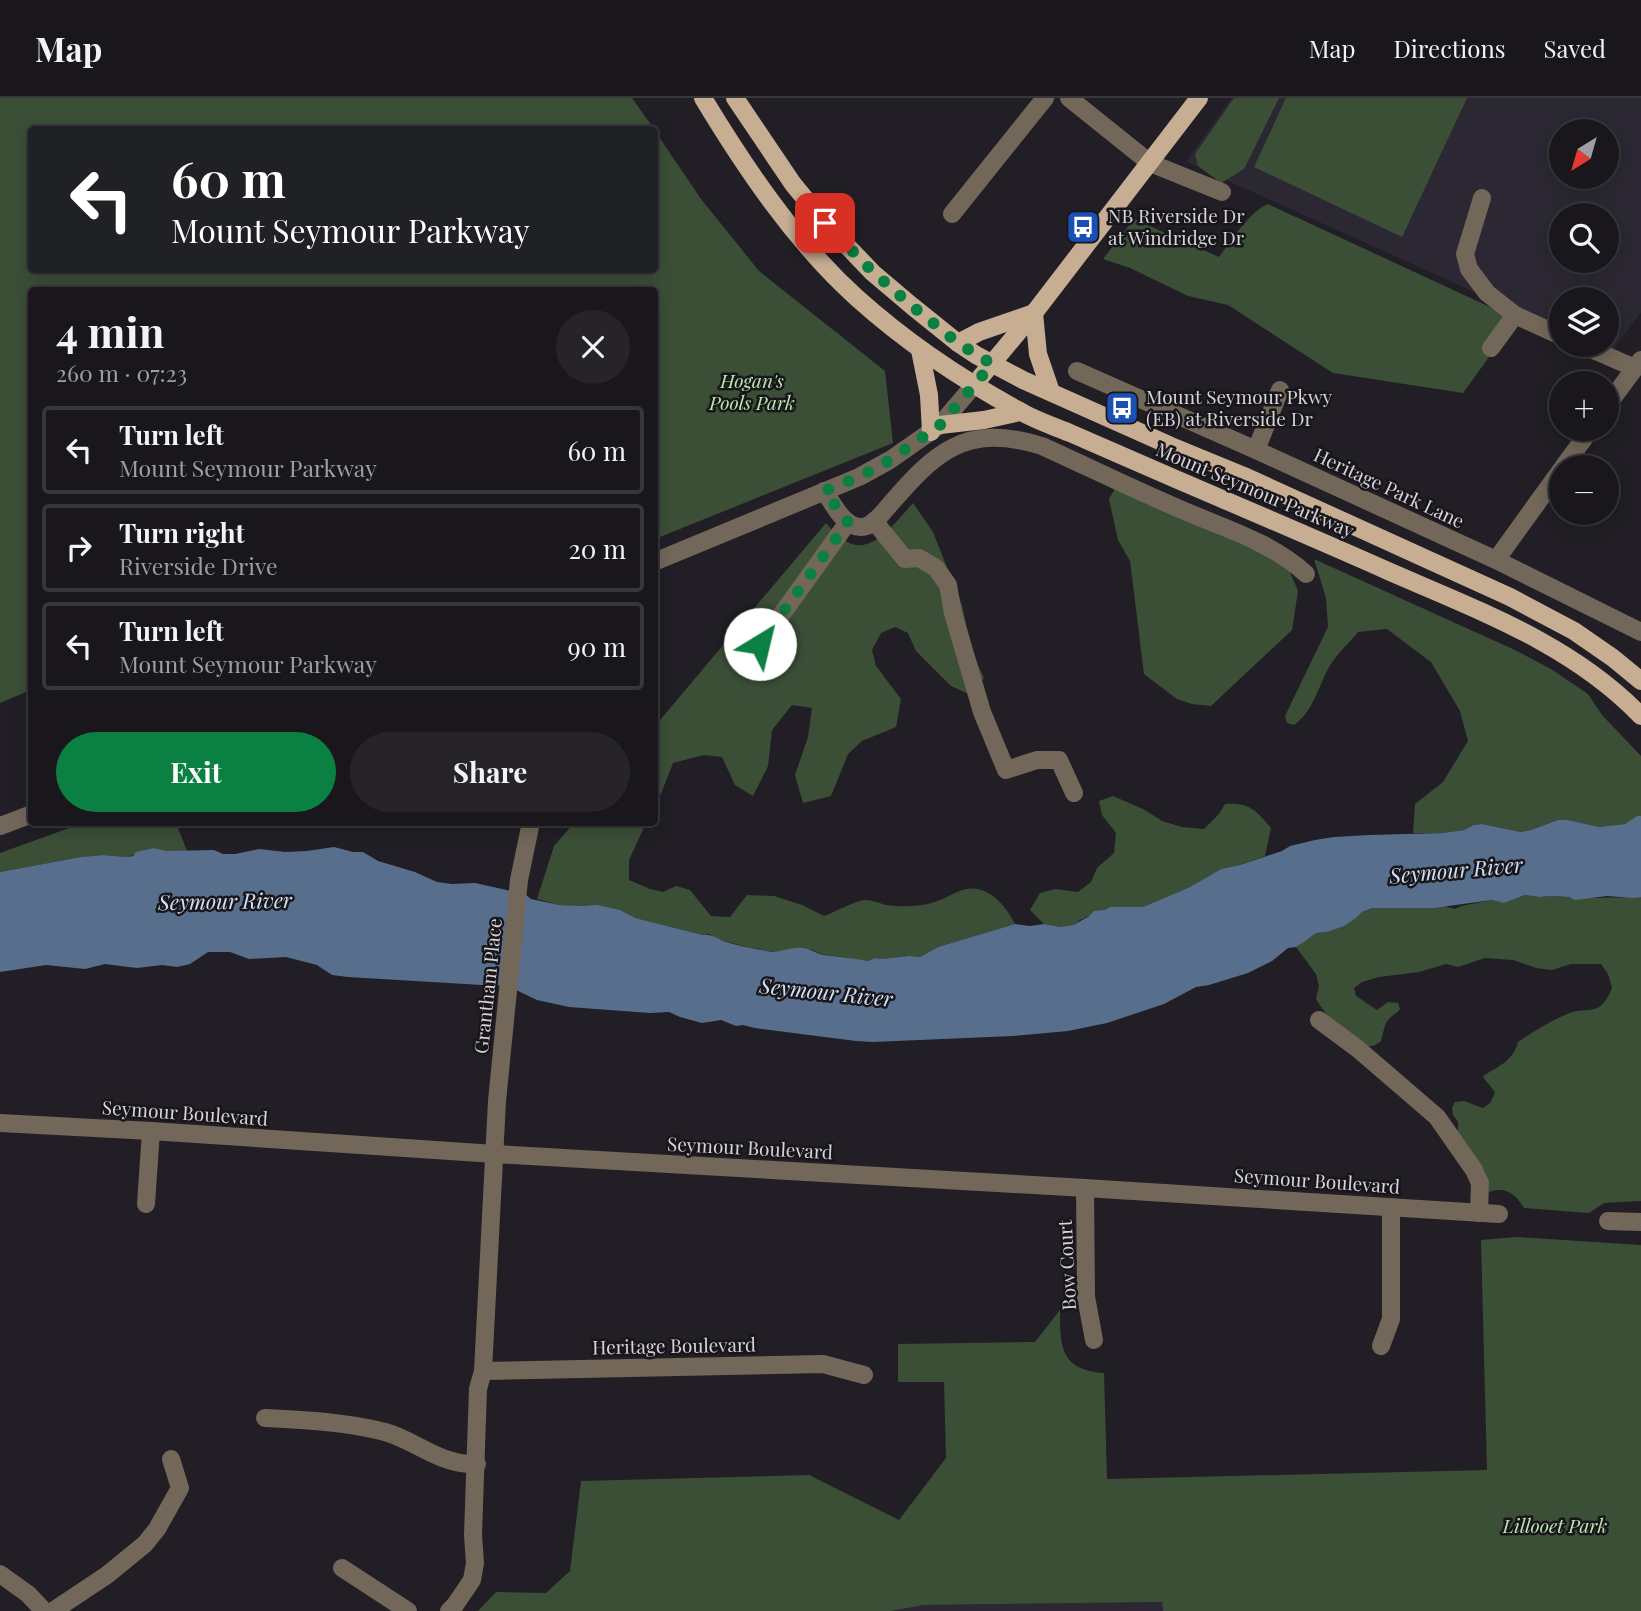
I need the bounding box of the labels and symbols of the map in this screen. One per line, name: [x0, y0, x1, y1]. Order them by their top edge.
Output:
north arrow: [1549, 119, 1619, 189]
pin: [795, 193, 855, 253]
place label: NB Riverside Dr at Windridge Dr: [1108, 202, 1245, 250]
bus stop icon: NB Riverside Dr at Windridge Dr: [1064, 208, 1102, 246]
park label: Hogan's Pools Park: [708, 367, 795, 415]
place label: Mount Seymour Pkwy (EB) at Riverside Dr: [1146, 383, 1333, 431]
bus stop icon: Mount Seymour Pkwy (EB) at Riverside Dr: [1103, 389, 1141, 427]
street label: Mount Seymour Parkway: [1152, 436, 1359, 543]
street label: Heritage Park Lane: [1310, 441, 1469, 533]
position arrow: [723, 607, 797, 681]
water label: Seymour River: [1387, 849, 1525, 889]
water label: Seymour River: [157, 885, 293, 915]
street label: Grantham Place: [467, 917, 507, 1055]
water label: Seymour River: [757, 970, 895, 1012]
street label: Seymour Boulevard: [101, 1093, 269, 1131]
street label: Seymour Boulevard: [666, 1130, 834, 1164]
street label: Seymour Boulevard: [1233, 1161, 1401, 1199]
street label: Bow Court: [1051, 1219, 1081, 1311]
street label: Heritage Boulevard: [592, 1331, 756, 1359]
park label: Lillooet Park: [1502, 1512, 1607, 1538]

